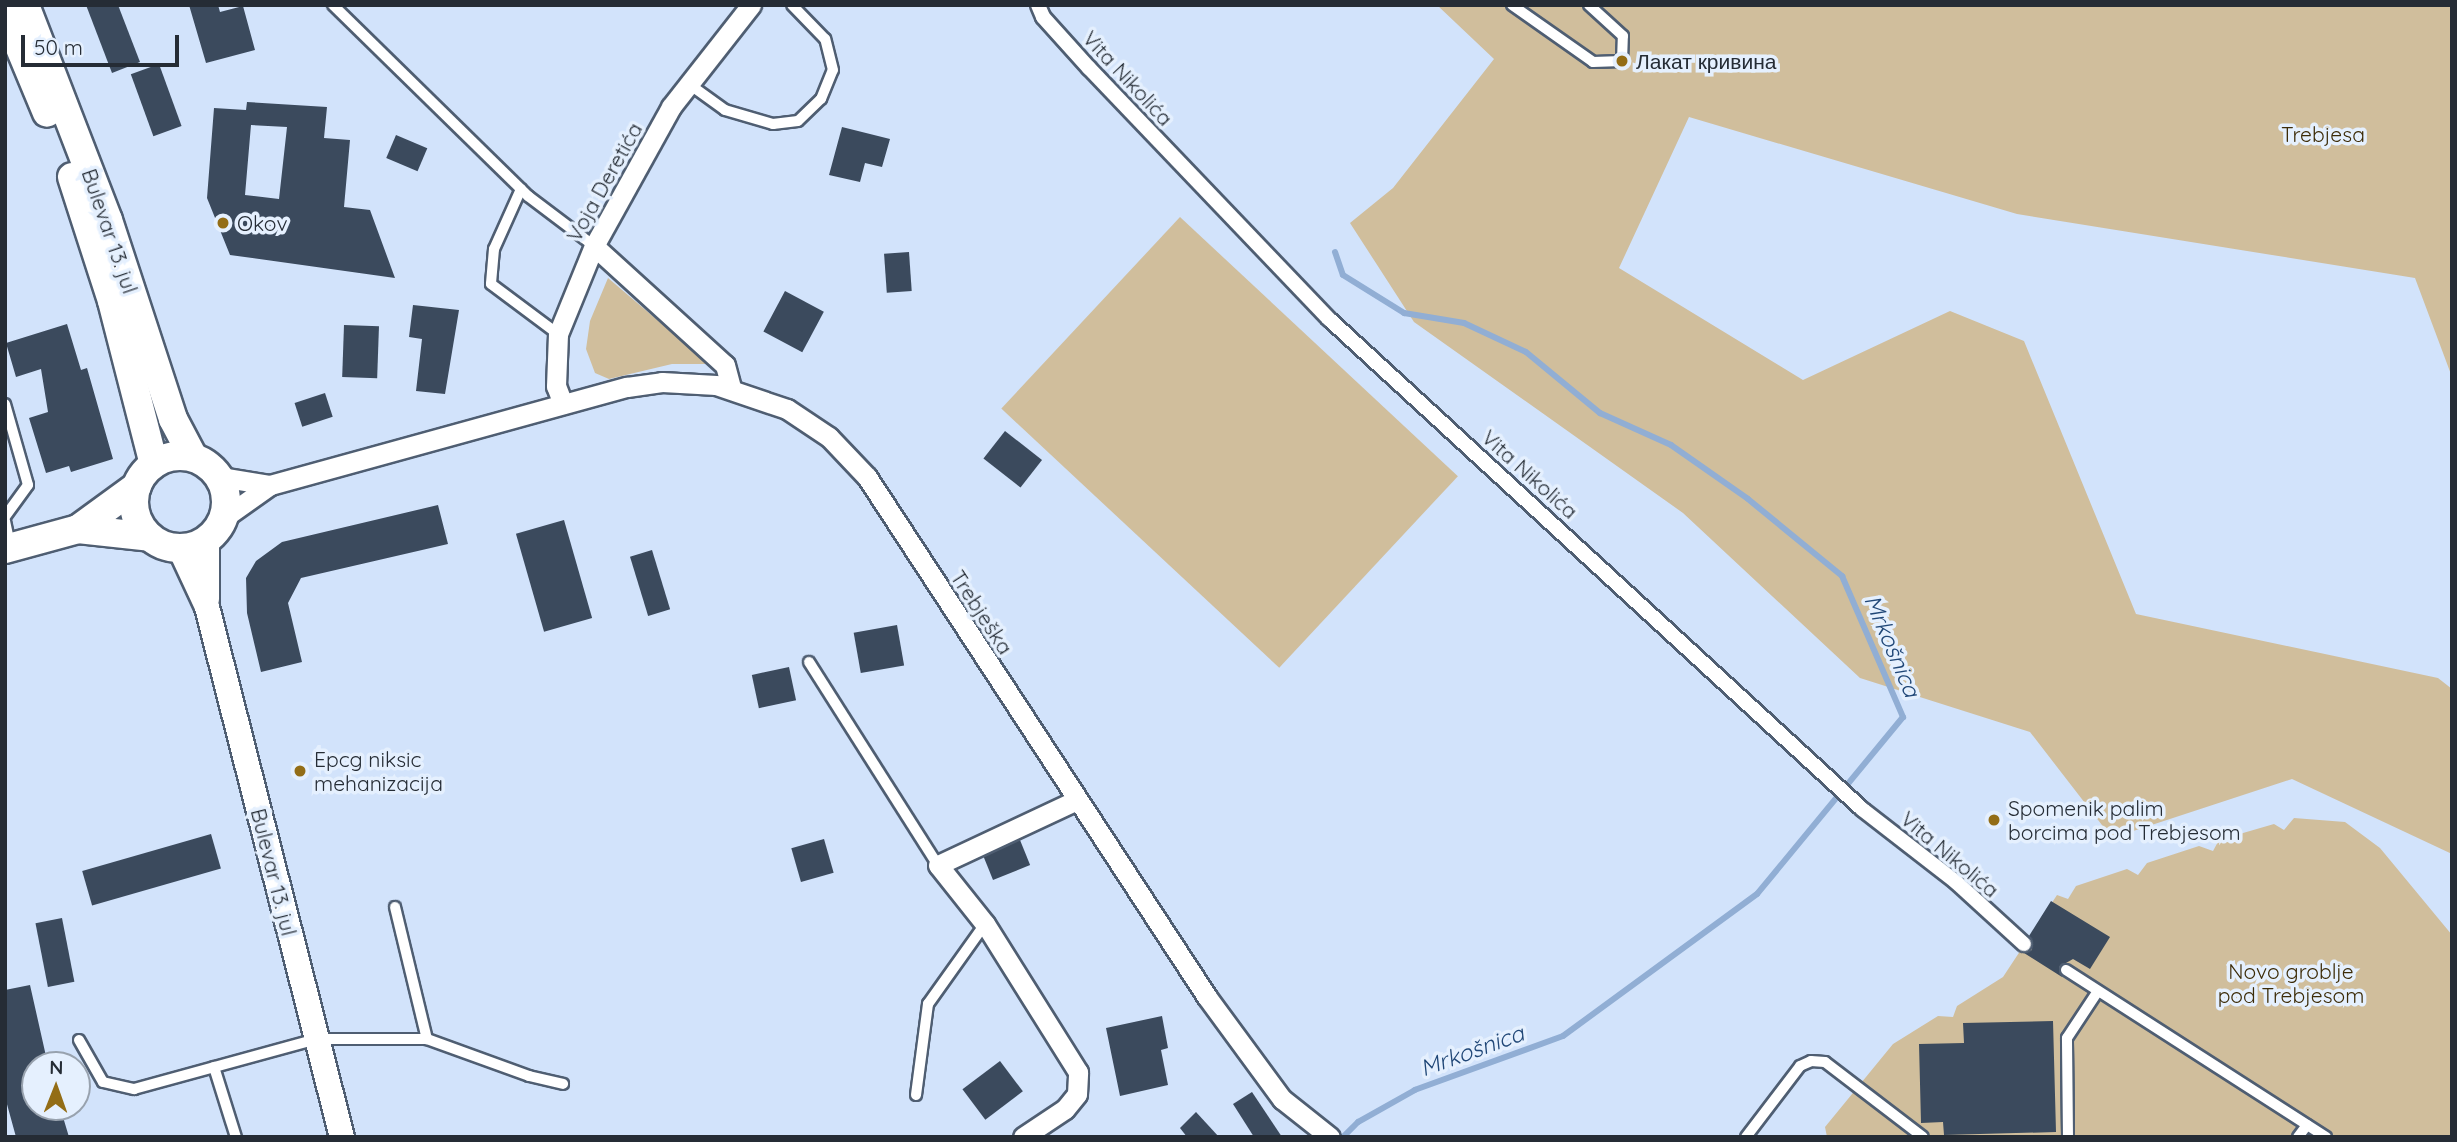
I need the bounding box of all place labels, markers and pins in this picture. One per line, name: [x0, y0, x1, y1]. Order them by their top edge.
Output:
place label: Лакат кривина: [1636, 48, 1776, 74]
marker: Лакат кривина: [1614, 53, 1630, 69]
place label: Okov: [237, 210, 288, 236]
marker: Okov: [215, 215, 231, 231]
place label: Epcg niksic mehanizacija: [314, 746, 443, 796]
marker: Epcg niksic mehanizacija: [292, 763, 308, 779]
place label: Spomenik palim borcima pod Trebjesom: [2008, 795, 2241, 845]
marker: Spomenik palim borcima pod Trebjesom: [1986, 812, 2002, 828]

